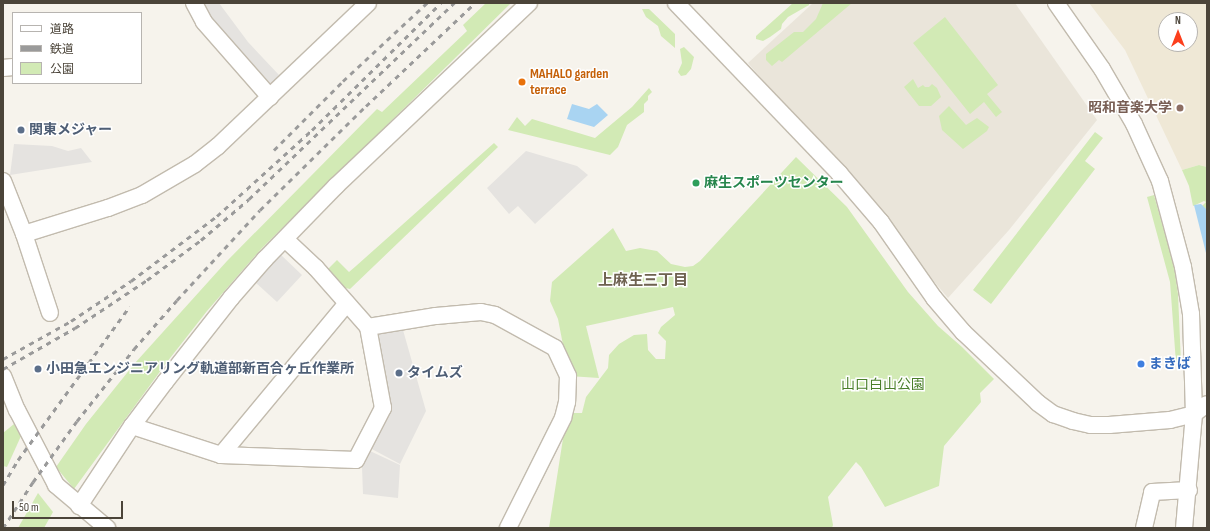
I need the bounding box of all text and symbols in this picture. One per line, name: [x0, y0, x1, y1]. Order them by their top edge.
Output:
legend: [12, 12, 142, 84]
north arrow: [1158, 12, 1198, 52]
text: N: [1175, 14, 1181, 27]
text: 道路: [50, 22, 74, 37]
text: 鉄道: [50, 42, 74, 57]
text: 公園: [50, 62, 74, 77]
place label: MAHALO garden terrace: [530, 66, 608, 98]
marker: MAHALO garden terrace: [517, 77, 527, 87]
place label: 昭和音楽大学: [1088, 100, 1172, 116]
marker: 昭和音楽大学: [1175, 103, 1185, 113]
place label: 関東メジャー: [29, 122, 113, 138]
marker: 関東メジャー: [16, 125, 26, 135]
place label: 麻生スポーツセンター: [704, 175, 844, 191]
marker: 麻生スポーツセンター: [691, 178, 701, 188]
district label: 上麻生三丁目: [598, 272, 688, 290]
place label: まきば: [1149, 356, 1191, 372]
marker: まきば: [1136, 359, 1146, 369]
place label: 小田急エンジニアリング軌道部新百合ヶ丘作業所: [46, 361, 354, 377]
marker: 小田急エンジニアリング軌道部新百合ヶ丘作業所: [33, 364, 43, 374]
place label: タイムズ: [407, 365, 463, 381]
marker: タイムズ: [394, 368, 404, 378]
park label: 山口白山公園: [841, 377, 925, 393]
scale bar: [14, 493, 125, 519]
text: 50 m: [19, 500, 39, 515]

